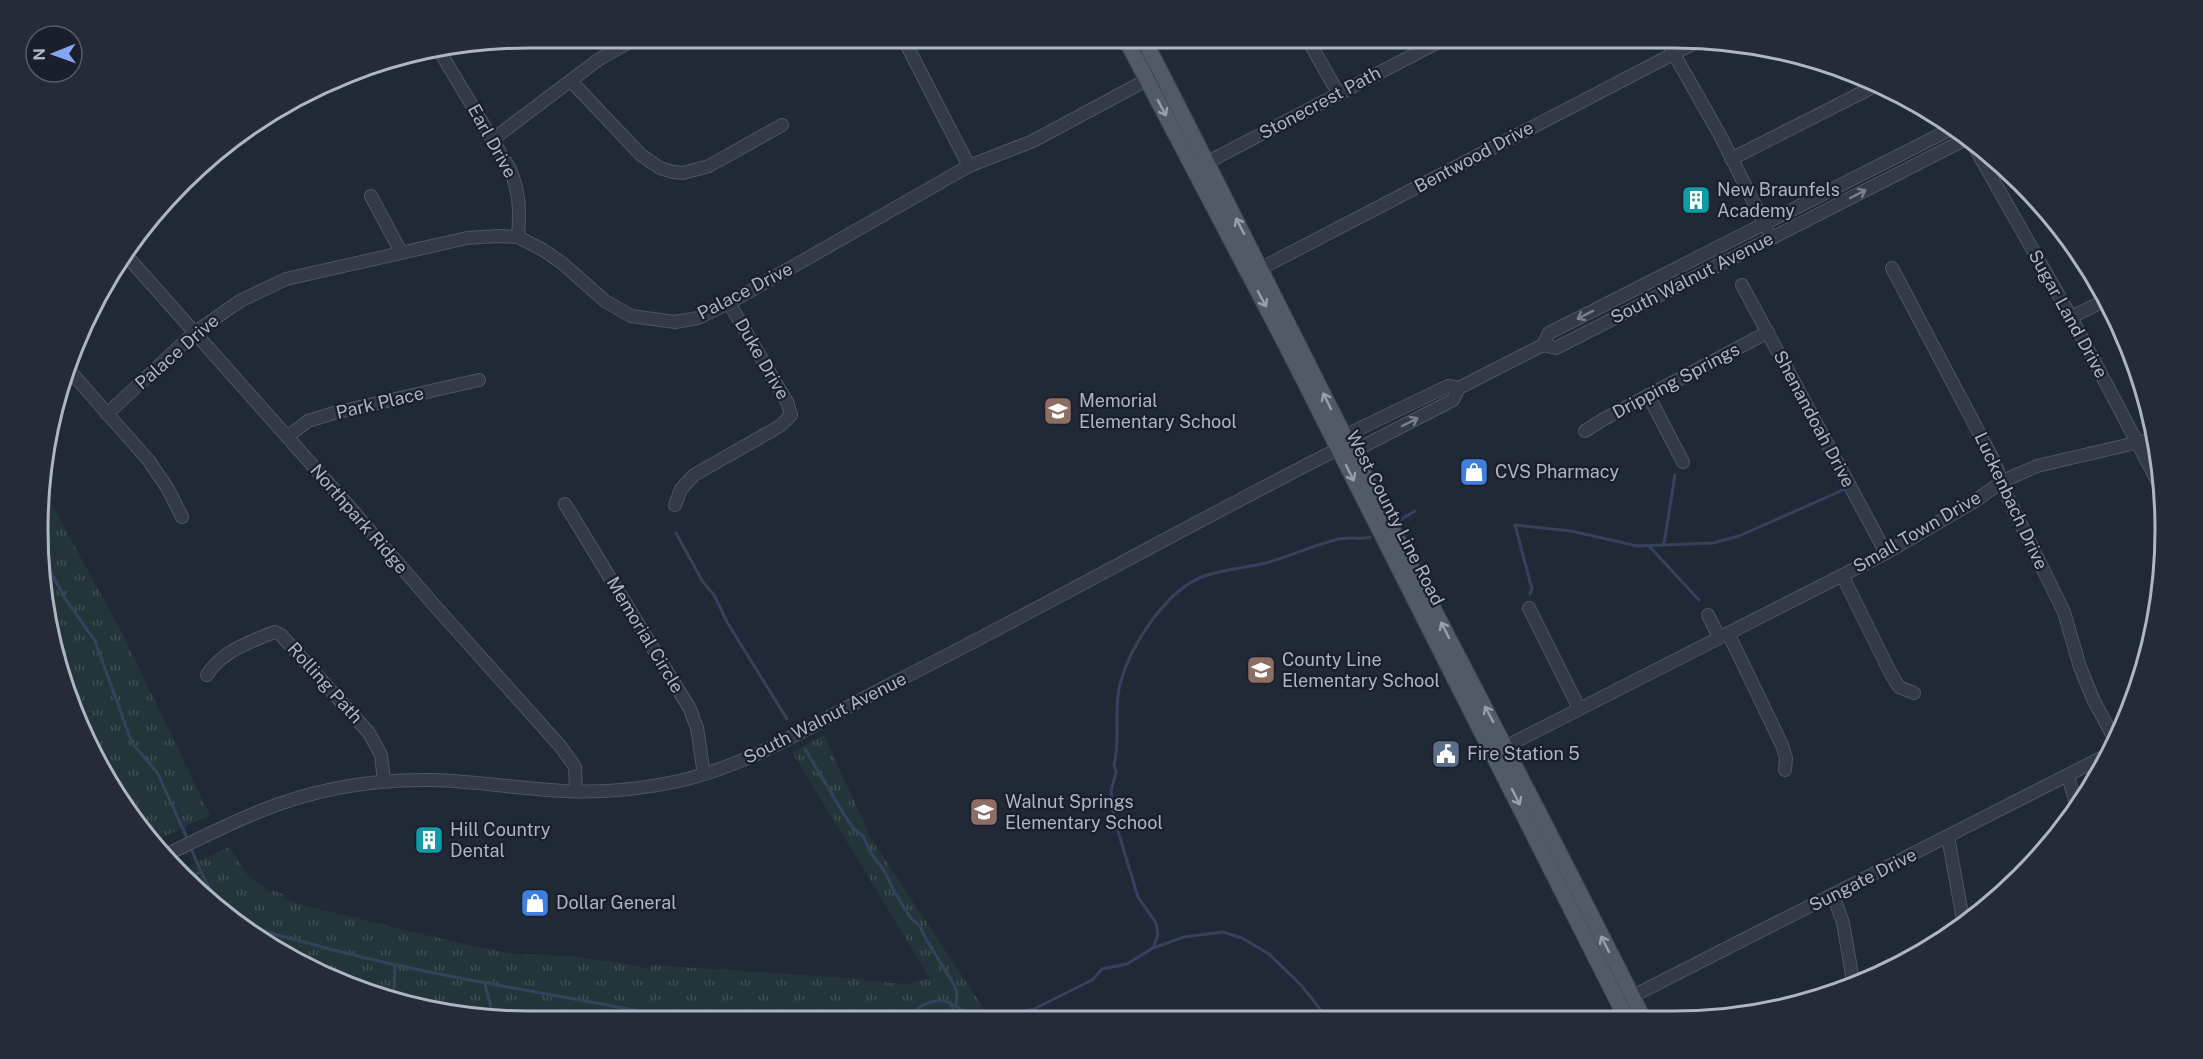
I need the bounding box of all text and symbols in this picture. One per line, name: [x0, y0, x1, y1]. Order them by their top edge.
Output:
north arrow: [24, 24, 84, 84]
text: N: [30, 48, 49, 61]
street label: Stonecrest Path: [1255, 62, 1384, 143]
one-way arrow: [1156, 99, 1168, 117]
street label: Earl Drive: [464, 100, 521, 181]
street label: Bentwood Drive: [1411, 116, 1537, 197]
place label: New Braunfels Academy: [1717, 179, 1840, 221]
building icon: New Braunfels Academy: [1680, 184, 1712, 216]
one-way arrow: [1849, 188, 1866, 200]
one-way arrow: [1234, 217, 1245, 235]
street label: South Walnut Avenue: [1607, 227, 1777, 328]
street label: Sugar Land Drive: [2024, 246, 2112, 382]
street label: Palace Drive: [694, 258, 796, 323]
one-way arrow: [1256, 290, 1268, 308]
street label: Palace Drive: [131, 310, 223, 394]
one-way arrow: [1576, 310, 1594, 322]
street label: Duke Drive: [731, 314, 794, 403]
street label: Dripping Springs: [1609, 338, 1743, 423]
street label: Shenandoah Drive: [1770, 347, 1859, 491]
street label: Park Place: [334, 382, 426, 423]
place label: Memorial Elementary School: [1079, 390, 1237, 432]
one-way arrow: [1320, 392, 1332, 410]
school or university icon: Memorial Elementary School: [1042, 395, 1074, 427]
one-way arrow: [1400, 416, 1418, 428]
street label: West County Line Road: [1342, 427, 1449, 609]
street label: Luckenbach Drive: [1970, 429, 2052, 573]
shop icon: CVS Pharmacy: [1458, 456, 1490, 488]
street label: Northpark Ridge: [306, 460, 413, 578]
place label: CVS Pharmacy: [1495, 461, 1619, 482]
one-way arrow: [1345, 464, 1356, 482]
street label: Small Town Drive: [1849, 486, 1984, 577]
street label: Memorial Circle: [602, 573, 688, 697]
one-way arrow: [1439, 622, 1451, 639]
street label: Rolling Path: [284, 638, 367, 727]
place label: County Line Elementary School: [1282, 649, 1440, 691]
school or university icon: County Line Elementary School: [1245, 654, 1277, 686]
street label: South Walnut Avenue: [740, 667, 910, 768]
one-way arrow: [1482, 705, 1494, 723]
public building icon: Fire Station 5: [1430, 738, 1462, 770]
place label: Fire Station 5: [1467, 743, 1580, 764]
one-way arrow: [1510, 787, 1522, 805]
place label: Walnut Springs Elementary School: [1005, 791, 1163, 833]
school or university icon: Walnut Springs Elementary School: [968, 796, 1000, 828]
place label: Hill Country Dental: [450, 819, 551, 861]
building icon: Hill Country Dental: [413, 824, 445, 856]
street label: Sungate Drive: [1806, 843, 1920, 916]
shop icon: Dollar General: [519, 887, 551, 919]
place label: Dollar General: [556, 892, 677, 913]
one-way arrow: [1599, 935, 1611, 953]

